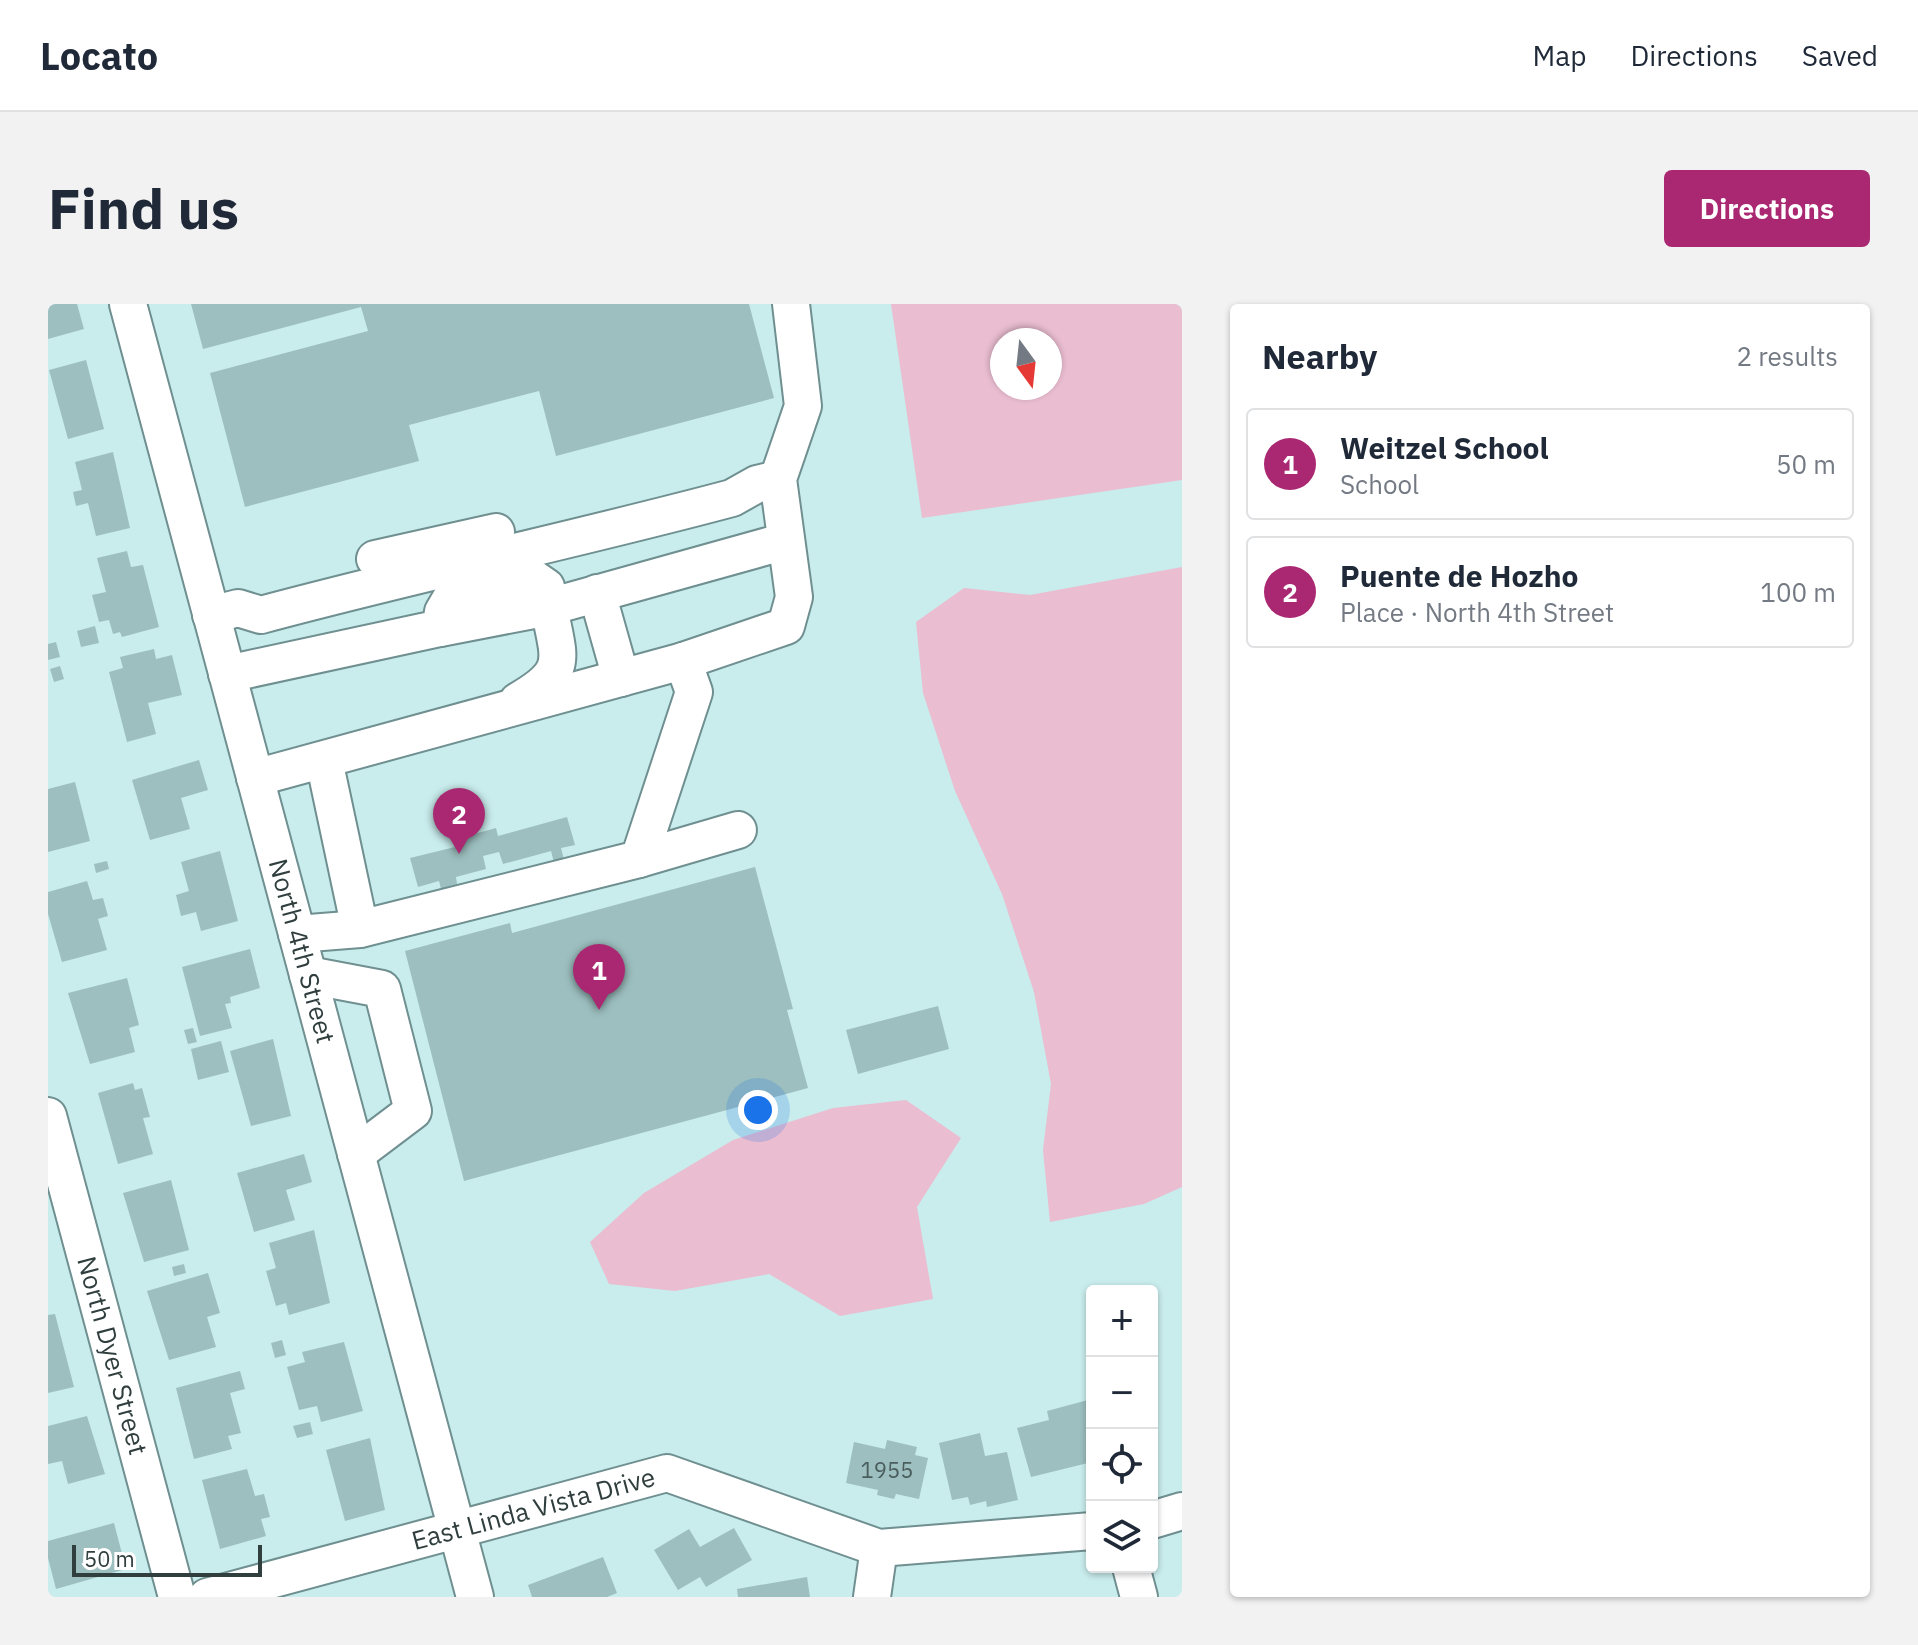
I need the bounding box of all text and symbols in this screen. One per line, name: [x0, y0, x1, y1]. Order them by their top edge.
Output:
text: Locato: [40, 31, 158, 80]
text: Map: [1532, 37, 1586, 74]
text: Directions: [1630, 37, 1758, 74]
text: Saved: [1802, 37, 1878, 74]
button: Directions: [1664, 170, 1870, 247]
text: Find us: [48, 172, 239, 244]
north arrow: [990, 328, 1062, 400]
text: Nearby: [1262, 334, 1377, 378]
text: 2 results: [1736, 339, 1838, 373]
text: Weitzel School: [1340, 428, 1549, 467]
text: 1: [1282, 447, 1298, 481]
text: 50 m: [1776, 447, 1836, 481]
text: School: [1340, 467, 1419, 501]
text: Puente de Hozho: [1340, 556, 1579, 595]
text: 2: [1282, 575, 1298, 609]
text: 100 m: [1760, 575, 1836, 609]
text: Place · North 4th Street: [1340, 595, 1614, 629]
pin: 2: [433, 788, 485, 854]
street label: North 4th Street: [262, 855, 344, 1047]
pin: 1: [573, 944, 625, 1010]
your location: [738, 1090, 778, 1130]
street label: North Dyer Street: [70, 1252, 156, 1458]
map controls: [1086, 1285, 1158, 1573]
button: +: [1086, 1285, 1158, 1357]
button: −: [1086, 1357, 1158, 1429]
button: locate: [1086, 1429, 1158, 1501]
house number: 1955: [861, 1455, 913, 1484]
street label: East Linda Vista Drive: [408, 1459, 659, 1557]
button: layers: [1086, 1501, 1158, 1573]
scale bar: [72, 1541, 262, 1577]
text: 50 m: [84, 1544, 135, 1573]

